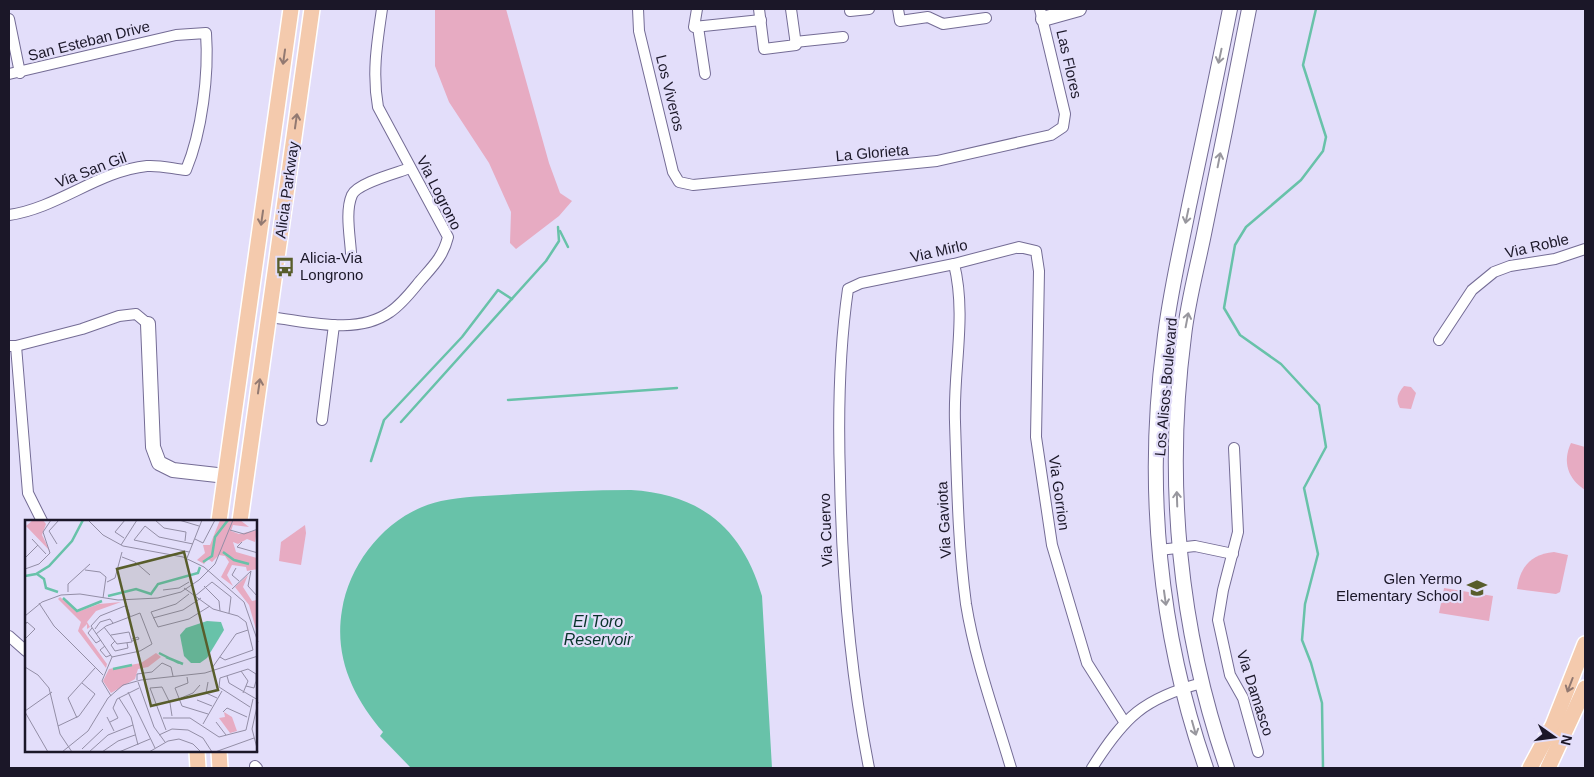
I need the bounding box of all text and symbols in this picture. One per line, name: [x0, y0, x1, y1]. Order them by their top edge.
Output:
street label: San Esteban Drive: [26, 17, 152, 64]
street label: Las Flores: [1053, 28, 1086, 100]
one-way arrow: [1215, 48, 1225, 64]
one-way arrow: [279, 49, 289, 65]
street label: Los Viveros: [653, 53, 688, 133]
one-way arrow: [292, 113, 302, 129]
street label: Alicia Parkway: [271, 140, 302, 239]
street label: La Glorieta: [835, 141, 910, 164]
street label: Via San Gil: [53, 148, 129, 191]
street label: Via Logrono: [414, 153, 465, 233]
one-way arrow: [1215, 153, 1224, 169]
one-way arrow: [1182, 207, 1192, 223]
one-way arrow: [256, 210, 266, 226]
street label: Via Roble: [1503, 230, 1570, 261]
street label: Via Mirlo: [909, 236, 969, 265]
place label: Alicia-Via Longrono: [300, 249, 363, 283]
bus stop icon: Alicia-Via Longrono: [274, 256, 296, 278]
one-way arrow: [1183, 312, 1192, 328]
street label: Los Alisos Boulevard: [1151, 317, 1180, 457]
one-way arrow: [254, 378, 264, 394]
street label: Via Gorrion: [1046, 454, 1073, 532]
street label: Via Gaviota: [933, 480, 954, 559]
one-way arrow: [1172, 491, 1181, 507]
street label: Via Cuervo: [816, 493, 835, 567]
inset map: [25, 520, 258, 752]
place label: Glen Yermo Elementary School: [1336, 570, 1462, 604]
school or university icon: Glen Yermo Elementary School: [1466, 577, 1488, 599]
one-way arrow: [1161, 590, 1171, 606]
water label: El Toro Reservoir: [564, 613, 633, 648]
street label: Via Damasco: [1234, 648, 1277, 738]
one-way arrow: [1564, 677, 1573, 692]
north arrow: [1529, 712, 1579, 762]
one-way arrow: [1189, 720, 1199, 736]
text: N: [1558, 733, 1576, 747]

